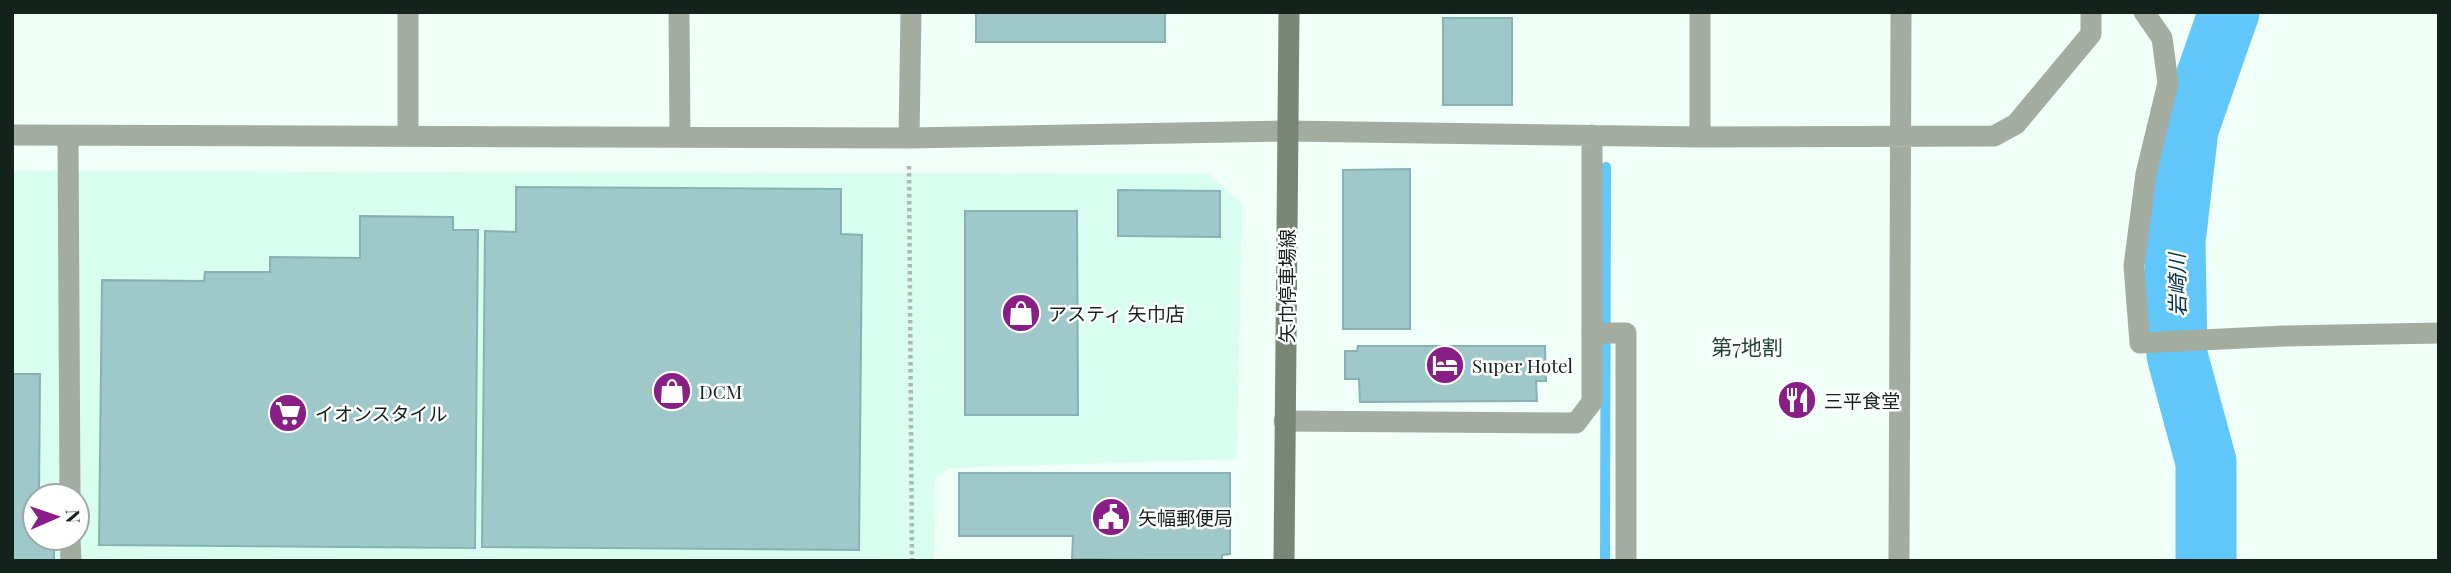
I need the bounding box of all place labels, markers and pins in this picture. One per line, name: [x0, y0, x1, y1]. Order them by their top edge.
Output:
shop icon: アスティ 矢巾店: [1000, 292, 1042, 334]
place label: アスティ 矢巾店: [1048, 300, 1185, 326]
hotel icon: Super Hotel: [1424, 344, 1466, 386]
place label: Super Hotel: [1472, 352, 1574, 378]
shop icon: DCM: [651, 370, 693, 412]
place label: DCM: [699, 378, 742, 404]
restaurant icon: 三平食堂: [1776, 379, 1818, 421]
place label: 三平食堂: [1824, 387, 1900, 413]
supermarket icon: イオンスタイル: [267, 392, 309, 434]
place label: イオンスタイル: [315, 400, 448, 426]
public building icon: 矢幅郵便局: [1090, 496, 1132, 538]
place label: 矢幅郵便局: [1138, 504, 1233, 530]

